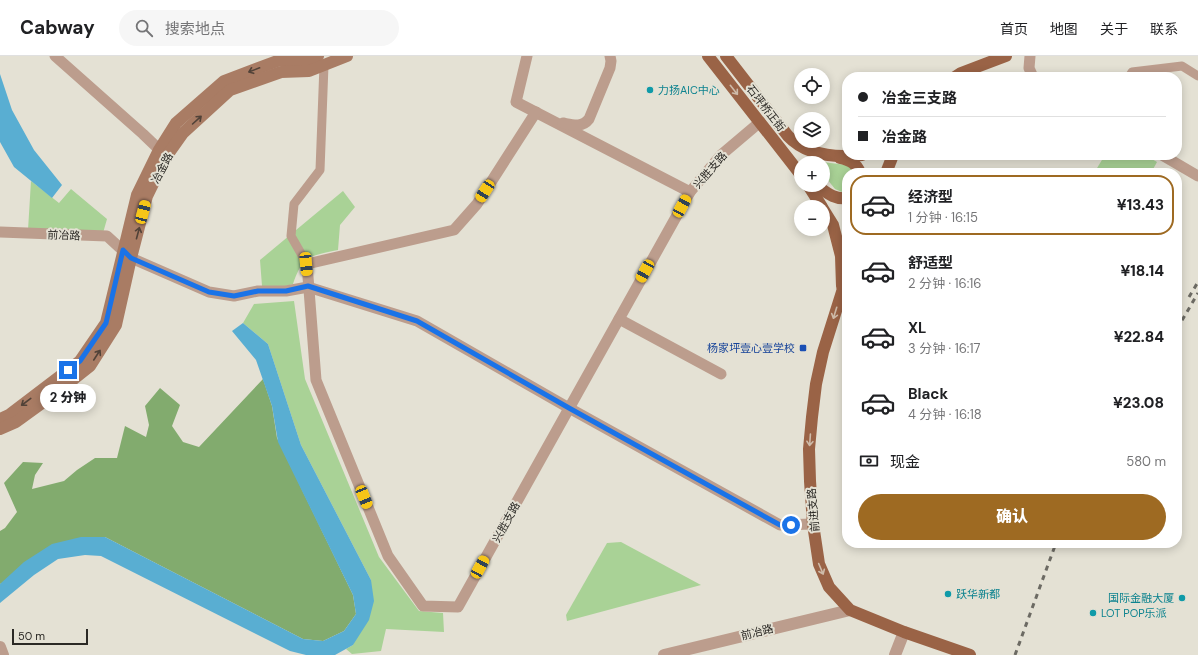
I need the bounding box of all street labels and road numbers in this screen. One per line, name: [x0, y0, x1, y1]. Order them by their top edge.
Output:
street label: 石坪桥正街: [744, 82, 788, 134]
street label: 兴胜支路: [690, 149, 730, 191]
street label: 冶金路: [148, 150, 176, 186]
street label: 前冶路: [47, 227, 81, 243]
street label: 前进支路: [804, 487, 822, 533]
street label: 兴胜支路: [489, 499, 523, 545]
street label: 前冶路: [739, 621, 775, 643]

